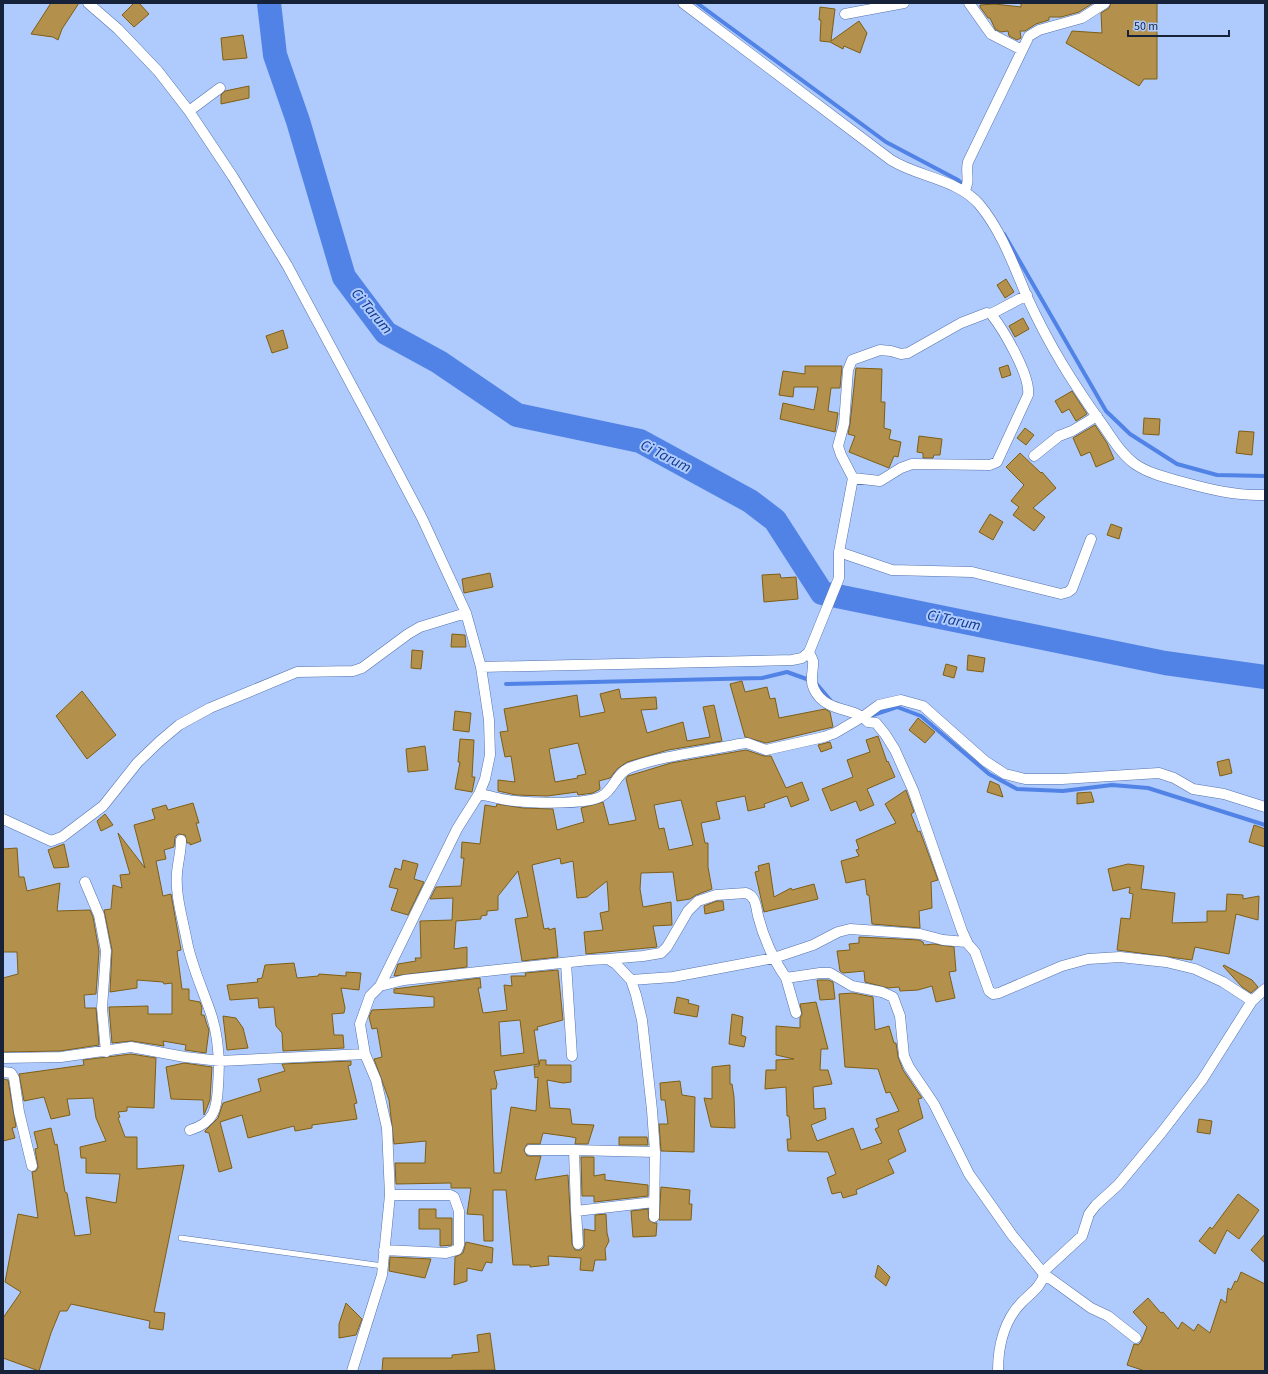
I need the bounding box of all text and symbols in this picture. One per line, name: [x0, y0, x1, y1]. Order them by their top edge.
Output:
scale bar: [1128, 12, 1229, 38]
text: 50 m: [1134, 18, 1158, 35]
water label: Ci Tarum: [346, 284, 397, 339]
water label: Ci Tarum: [637, 435, 695, 478]
water label: Ci Tarum: [925, 605, 983, 636]

